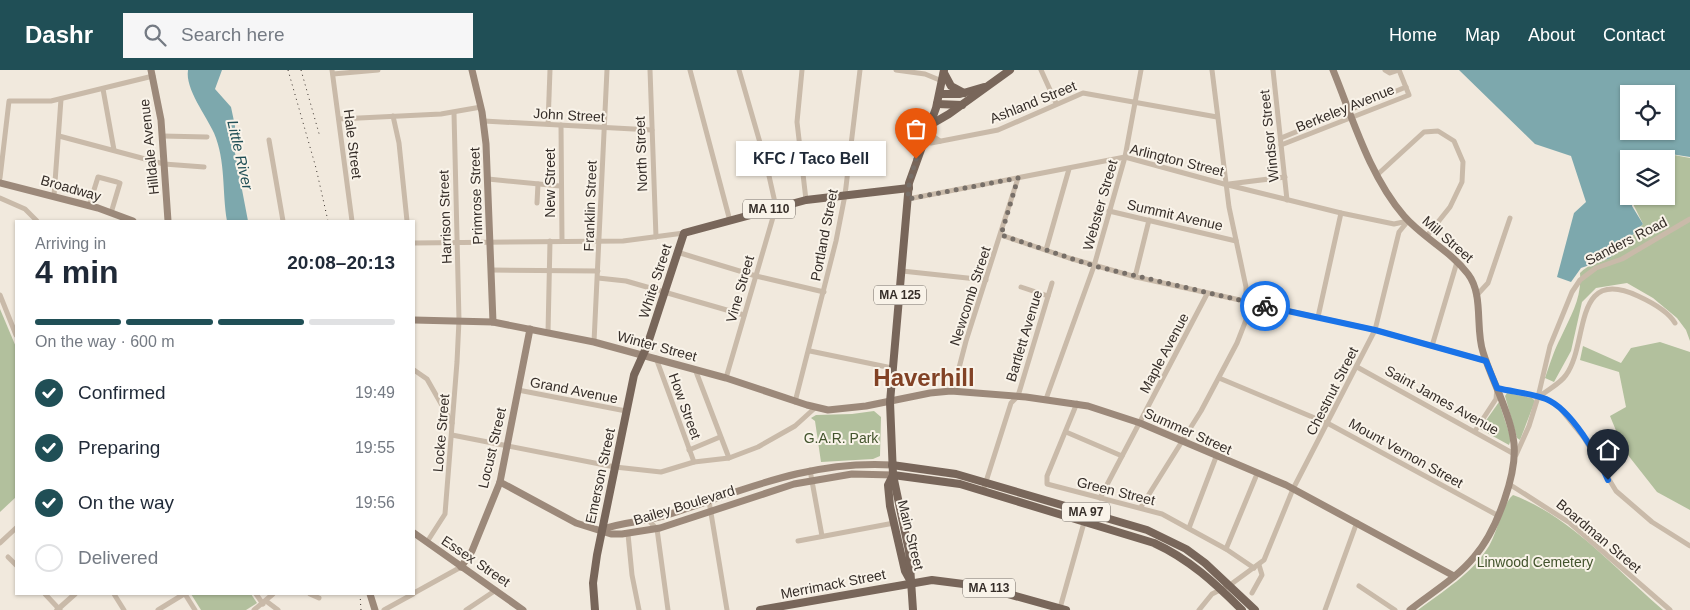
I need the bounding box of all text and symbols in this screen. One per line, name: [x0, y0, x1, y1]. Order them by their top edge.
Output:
search box: [123, 13, 473, 58]
text: Dashr: [25, 21, 93, 48]
icon: search: [141, 21, 169, 49]
text: Search here: [181, 24, 285, 45]
text: Home: [1389, 25, 1437, 45]
text: Map: [1465, 25, 1500, 45]
text: About: [1528, 25, 1575, 45]
text: Contact: [1603, 25, 1665, 45]
street label: Ashland Street: [987, 77, 1079, 127]
street label: Berkeley Avenue: [1293, 81, 1397, 135]
map controls: [1620, 85, 1675, 205]
button: locate: [1620, 85, 1675, 140]
street label: Windsor Street: [1256, 89, 1282, 183]
street label: Hilldale Avenue: [136, 98, 162, 196]
street label: John Street: [533, 105, 605, 125]
street label: Hale Street: [341, 108, 365, 180]
pin: [895, 108, 937, 159]
icon: bag: [902, 115, 930, 143]
street label: North Street: [632, 116, 650, 192]
water label: Little River: [224, 118, 257, 192]
street label: Arlington Street: [1128, 141, 1226, 179]
callout: KFC / Taco Bell: [736, 142, 886, 176]
street label: Primrose Street: [466, 147, 486, 245]
street label: New Street: [542, 148, 558, 218]
text: KFC / Taco Bell: [753, 150, 869, 167]
button: layers: [1620, 150, 1675, 205]
street label: Webster Street: [1079, 158, 1121, 252]
street label: Franklin Street: [580, 160, 600, 252]
street label: Harrison Street: [435, 170, 455, 264]
street label: Broadway: [39, 172, 103, 204]
street label: Portland Street: [807, 188, 841, 282]
street label: Summit Avenue: [1126, 196, 1225, 234]
road number: MA 110: [743, 200, 795, 218]
street label: Mill Street: [1419, 213, 1477, 266]
street label: Sanders Road: [1582, 214, 1670, 268]
text: Arriving in: [35, 235, 106, 252]
street label: White Street: [635, 242, 675, 320]
street label: Newcomb Street: [946, 244, 994, 348]
text: 20:08–20:13: [287, 252, 395, 273]
text: 4 min: [35, 254, 119, 290]
street label: Vine Street: [723, 254, 757, 324]
courier: [1240, 281, 1290, 331]
road number: MA 125: [874, 286, 926, 304]
street label: Bartlett Avenue: [1003, 288, 1046, 384]
icon: bike: [1251, 292, 1279, 320]
street label: Maple Avenue: [1136, 310, 1192, 396]
street label: Winter Street: [615, 328, 699, 364]
text: On the way · 600 m: [35, 333, 175, 350]
street label: Chestnut Street: [1303, 344, 1361, 438]
street label: Saint James Avenue: [1382, 362, 1502, 438]
district label: Haverhill: [873, 364, 975, 391]
street label: How Street: [666, 371, 704, 441]
street label: Grand Avenue: [529, 374, 620, 406]
icon: check: [35, 379, 63, 407]
text: Confirmed: [78, 382, 166, 403]
text: 19:49: [355, 384, 395, 401]
street label: Locke Street: [430, 393, 452, 473]
street label: Summer Street: [1142, 405, 1234, 457]
street label: Locust Street: [475, 406, 509, 490]
street label: Mount Vernon Street: [1346, 415, 1466, 491]
street label: Emerson Street: [582, 427, 618, 525]
pin: [1587, 429, 1629, 480]
park label: G.A.R. Park: [804, 430, 879, 446]
icon: check: [35, 434, 63, 462]
icon: home: [1594, 436, 1622, 464]
text: Preparing: [78, 437, 160, 458]
text: 19:55: [355, 439, 395, 456]
street label: Green Street: [1075, 474, 1157, 508]
street label: Bailey Boulevard: [631, 482, 737, 528]
icon: check: [35, 489, 63, 517]
text: On the way: [78, 492, 174, 513]
text: 19:56: [355, 494, 395, 511]
street label: Boardman Street: [1553, 496, 1645, 576]
street label: Main Street: [895, 498, 927, 572]
road number: MA 97: [1062, 502, 1110, 522]
street label: Essex Street: [439, 532, 513, 590]
text: Delivered: [78, 547, 158, 568]
park label: Linwood Cemetery: [1477, 554, 1593, 570]
street label: Merrimack Street: [779, 566, 887, 602]
road number: MA 113: [963, 578, 1015, 598]

